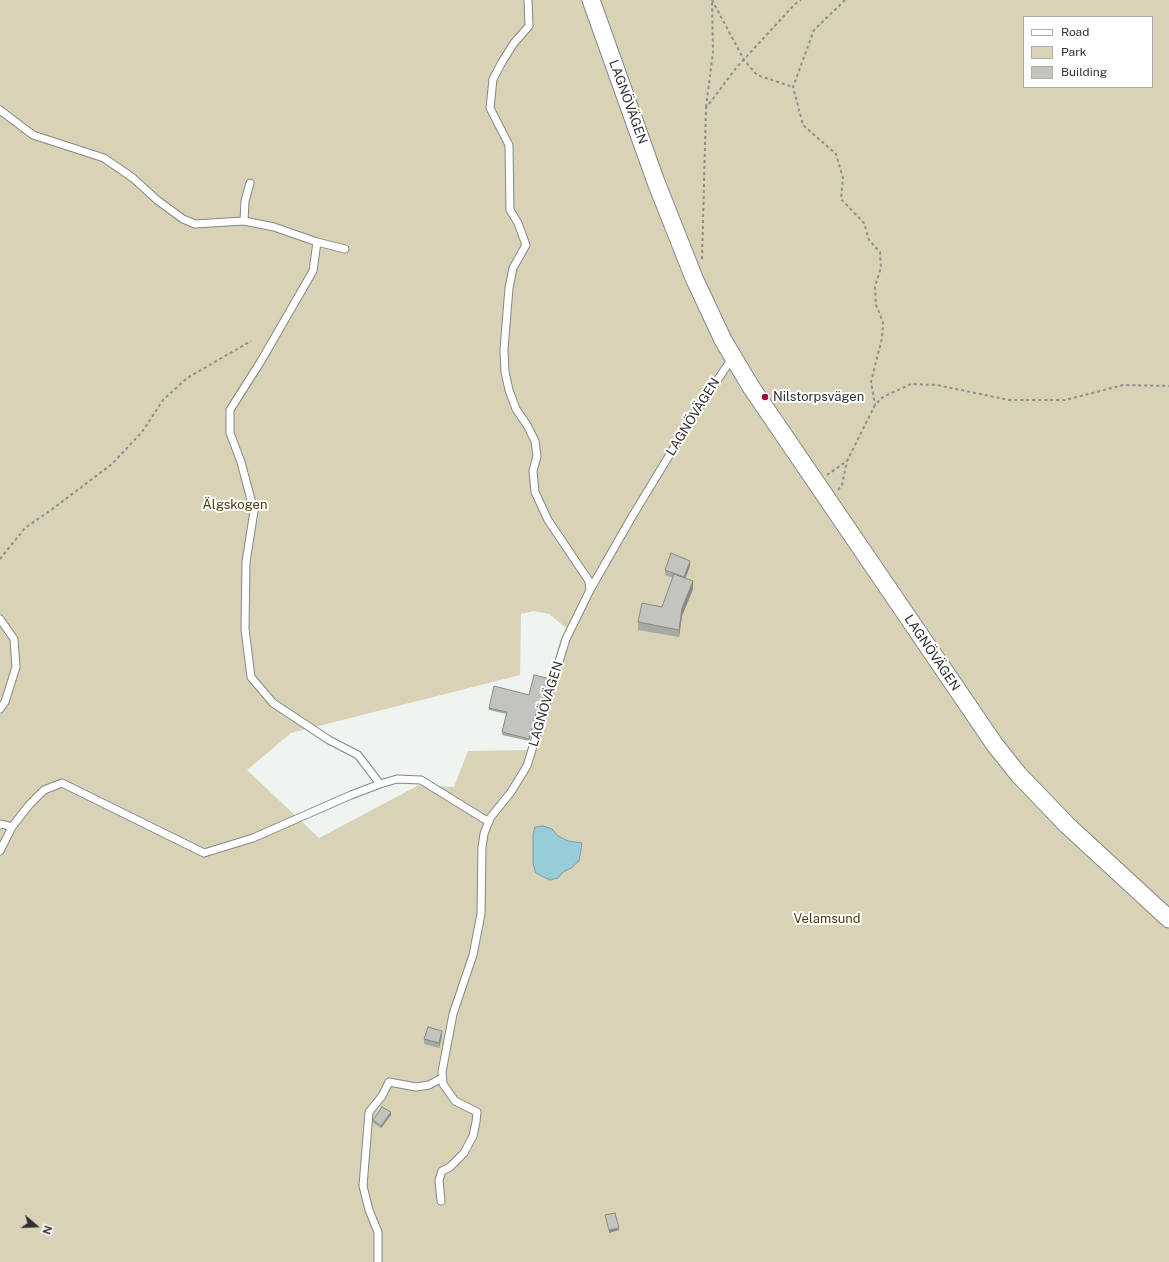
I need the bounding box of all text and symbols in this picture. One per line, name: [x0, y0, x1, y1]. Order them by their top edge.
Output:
legend: [1023, 16, 1153, 88]
text: Road: [1061, 25, 1089, 39]
text: Park: [1061, 45, 1087, 59]
street label: LAGNÖVÄGEN: [606, 58, 650, 146]
text: Building: [1061, 65, 1107, 79]
street label: LAGNÖVÄGEN: [663, 375, 723, 459]
place label: Nilstorpsvägen: [773, 389, 864, 405]
marker: Nilstorpsvägen: [760, 392, 770, 402]
park label: Älgskogen: [203, 497, 267, 513]
street label: LAGNÖVÄGEN: [901, 612, 963, 694]
street label: LAGNÖVÄGEN: [526, 659, 566, 749]
park label: Velamsund: [793, 911, 861, 927]
north arrow: [16, 1206, 56, 1246]
text: N: [40, 1224, 54, 1236]

